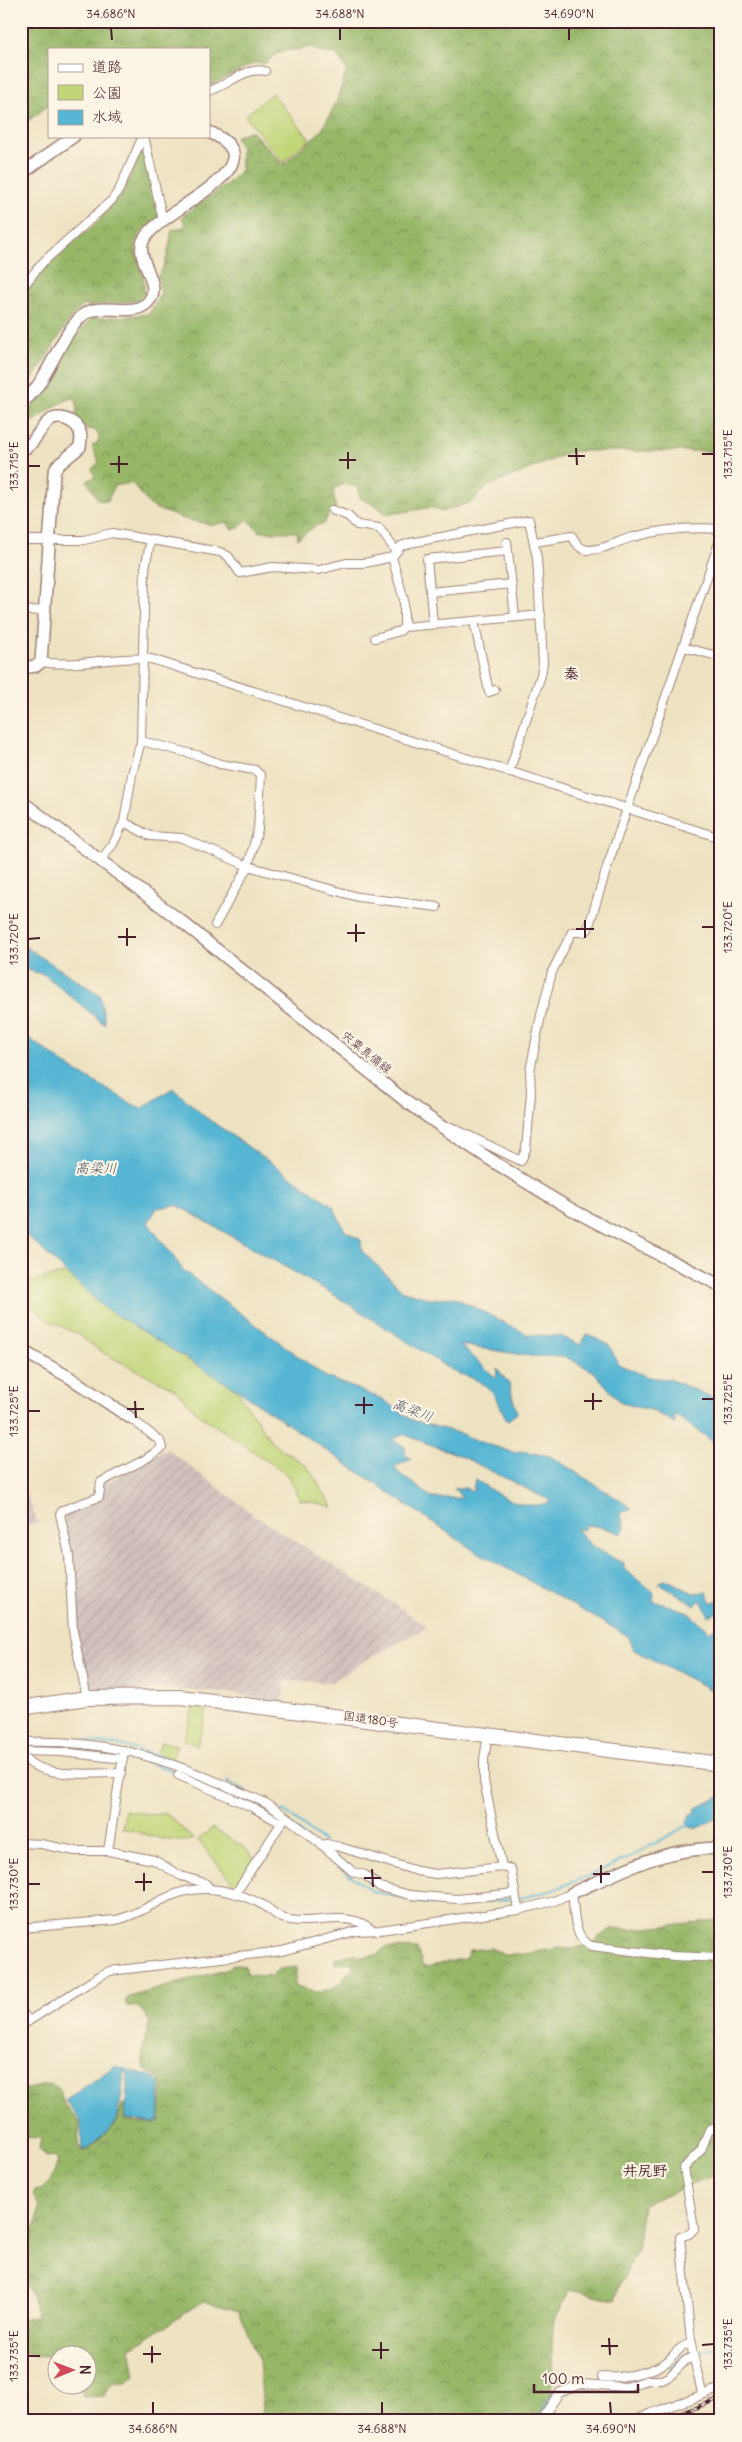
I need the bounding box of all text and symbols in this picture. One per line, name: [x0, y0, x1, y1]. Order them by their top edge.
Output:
text: 34.686°N: [86, 6, 136, 21]
text: 34.688°N: [315, 6, 365, 21]
text: 34.690°N: [544, 6, 594, 21]
legend: [48, 48, 210, 138]
text: 道路: [92, 57, 122, 76]
text: 公園: [92, 83, 122, 102]
text: 水域: [92, 107, 122, 126]
text: 133.715°E: [720, 429, 735, 479]
text: 133.715°E: [6, 441, 21, 491]
district label: 秦: [563, 664, 579, 683]
text: 133.720°E: [720, 901, 735, 953]
text: 133.720°E: [6, 913, 21, 965]
street label: 宍粟真備線: [339, 1027, 395, 1077]
water label: 高梁川: [75, 1159, 117, 1177]
text: 133.725°E: [720, 1373, 735, 1425]
text: 133.725°E: [6, 1385, 21, 1437]
water label: 高梁川: [390, 1394, 436, 1426]
street label: 国道180号: [342, 1708, 400, 1730]
text: 133.730°E: [720, 1846, 735, 1898]
text: 133.730°E: [6, 1858, 21, 1910]
district label: 井尻野: [622, 2161, 668, 2180]
text: 133.735°E: [720, 2318, 735, 2370]
text: 133.735°E: [6, 2330, 21, 2382]
north arrow: [48, 2344, 98, 2394]
scale bar: [534, 2362, 638, 2394]
text: N: [76, 2365, 94, 2375]
text: 100 m: [542, 2369, 584, 2388]
text: 34.686°N: [128, 2421, 178, 2436]
text: 34.688°N: [357, 2421, 407, 2436]
text: 34.690°N: [586, 2421, 636, 2436]

